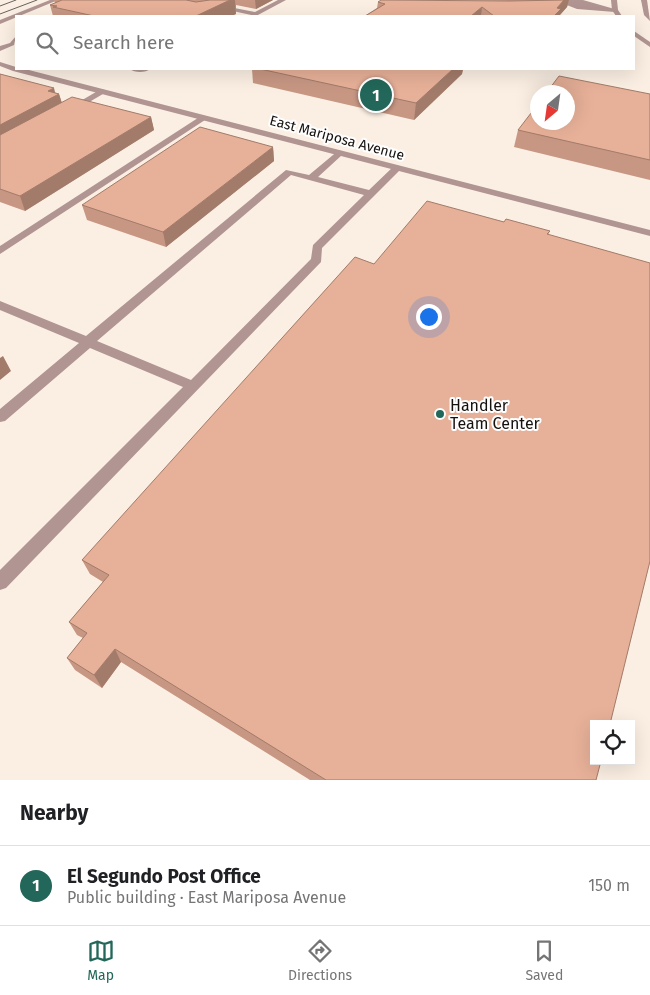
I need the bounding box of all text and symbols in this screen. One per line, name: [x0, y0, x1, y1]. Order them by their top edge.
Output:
search box: [15, 15, 635, 70]
icon: search: [33, 29, 61, 57]
text: Search here: [73, 31, 174, 54]
pin: 1: [360, 76, 392, 114]
north arrow: [530, 85, 575, 130]
street label: East Mariposa Avenue: [268, 112, 406, 164]
your location: [416, 304, 442, 330]
place label: Handler Team Center: [450, 396, 541, 433]
marker: Handler Team Center: [434, 408, 446, 420]
map controls: [590, 720, 635, 765]
button: locate: [590, 720, 635, 765]
text: Nearby: [20, 800, 88, 826]
text: El Segundo Post Office: [67, 865, 261, 888]
text: 1: [32, 876, 40, 895]
text: 150 m: [588, 876, 630, 895]
text: Public building · East Mariposa Avenue: [67, 888, 346, 907]
tab: Map: [87, 937, 115, 984]
tab: Directions: [288, 937, 352, 984]
tab: Saved: [525, 937, 563, 984]

